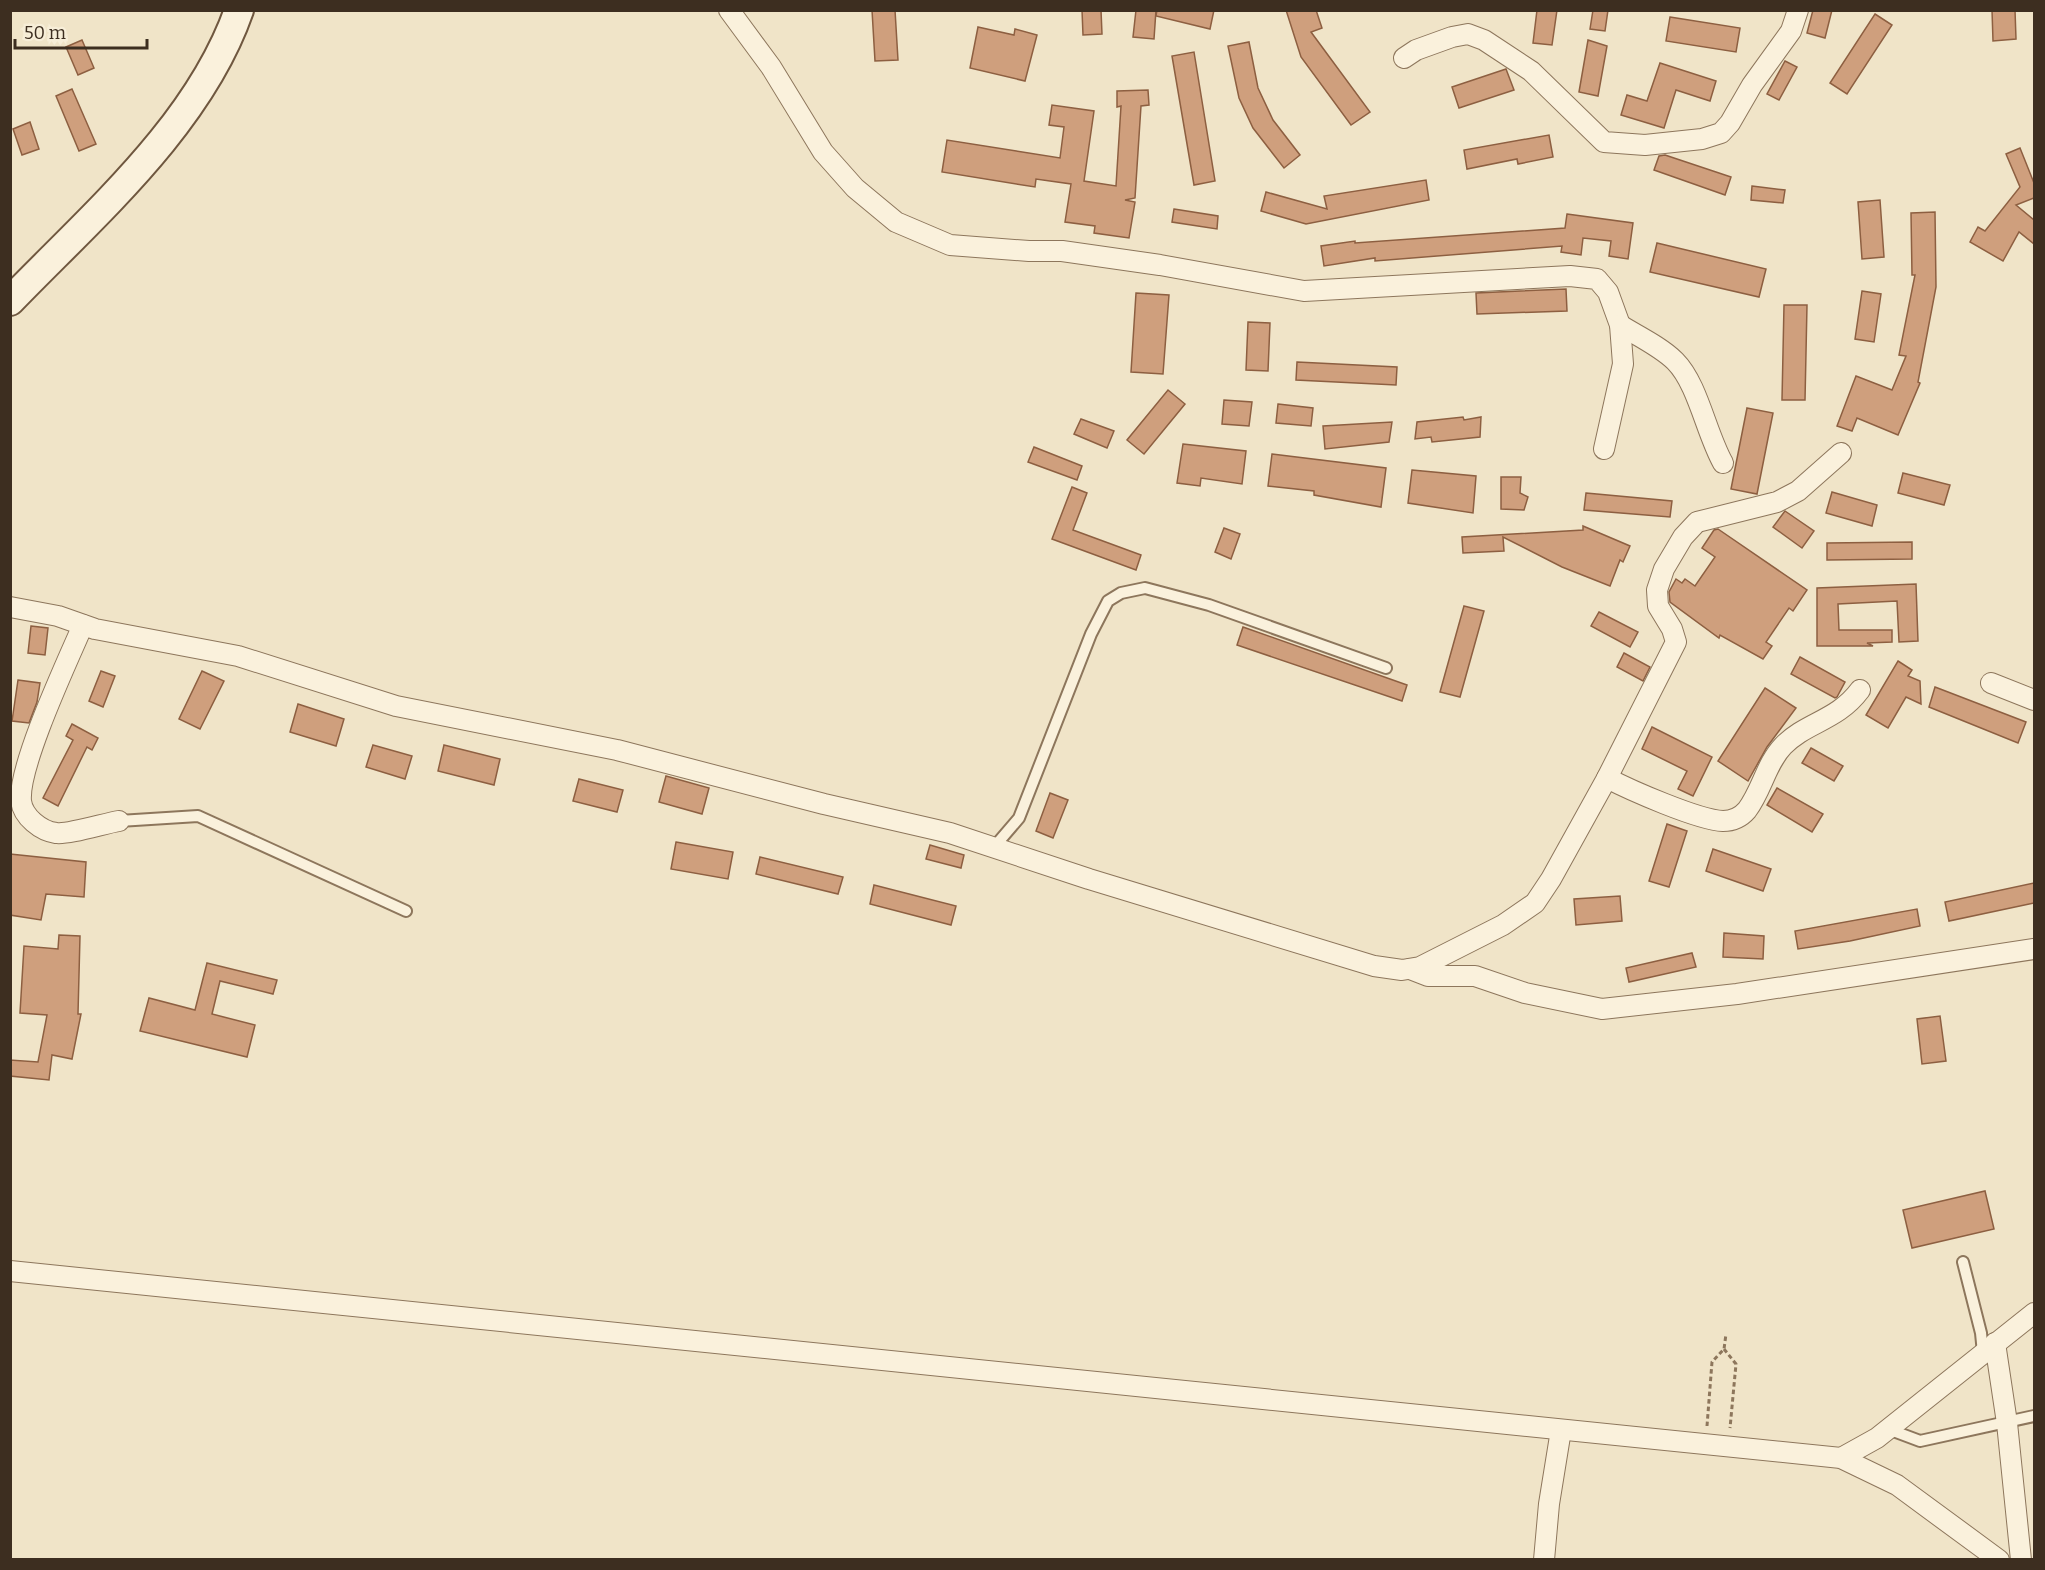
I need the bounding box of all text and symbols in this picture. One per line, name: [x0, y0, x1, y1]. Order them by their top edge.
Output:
scale bar: [15, 12, 147, 50]
text: 50 m: [24, 22, 66, 44]

